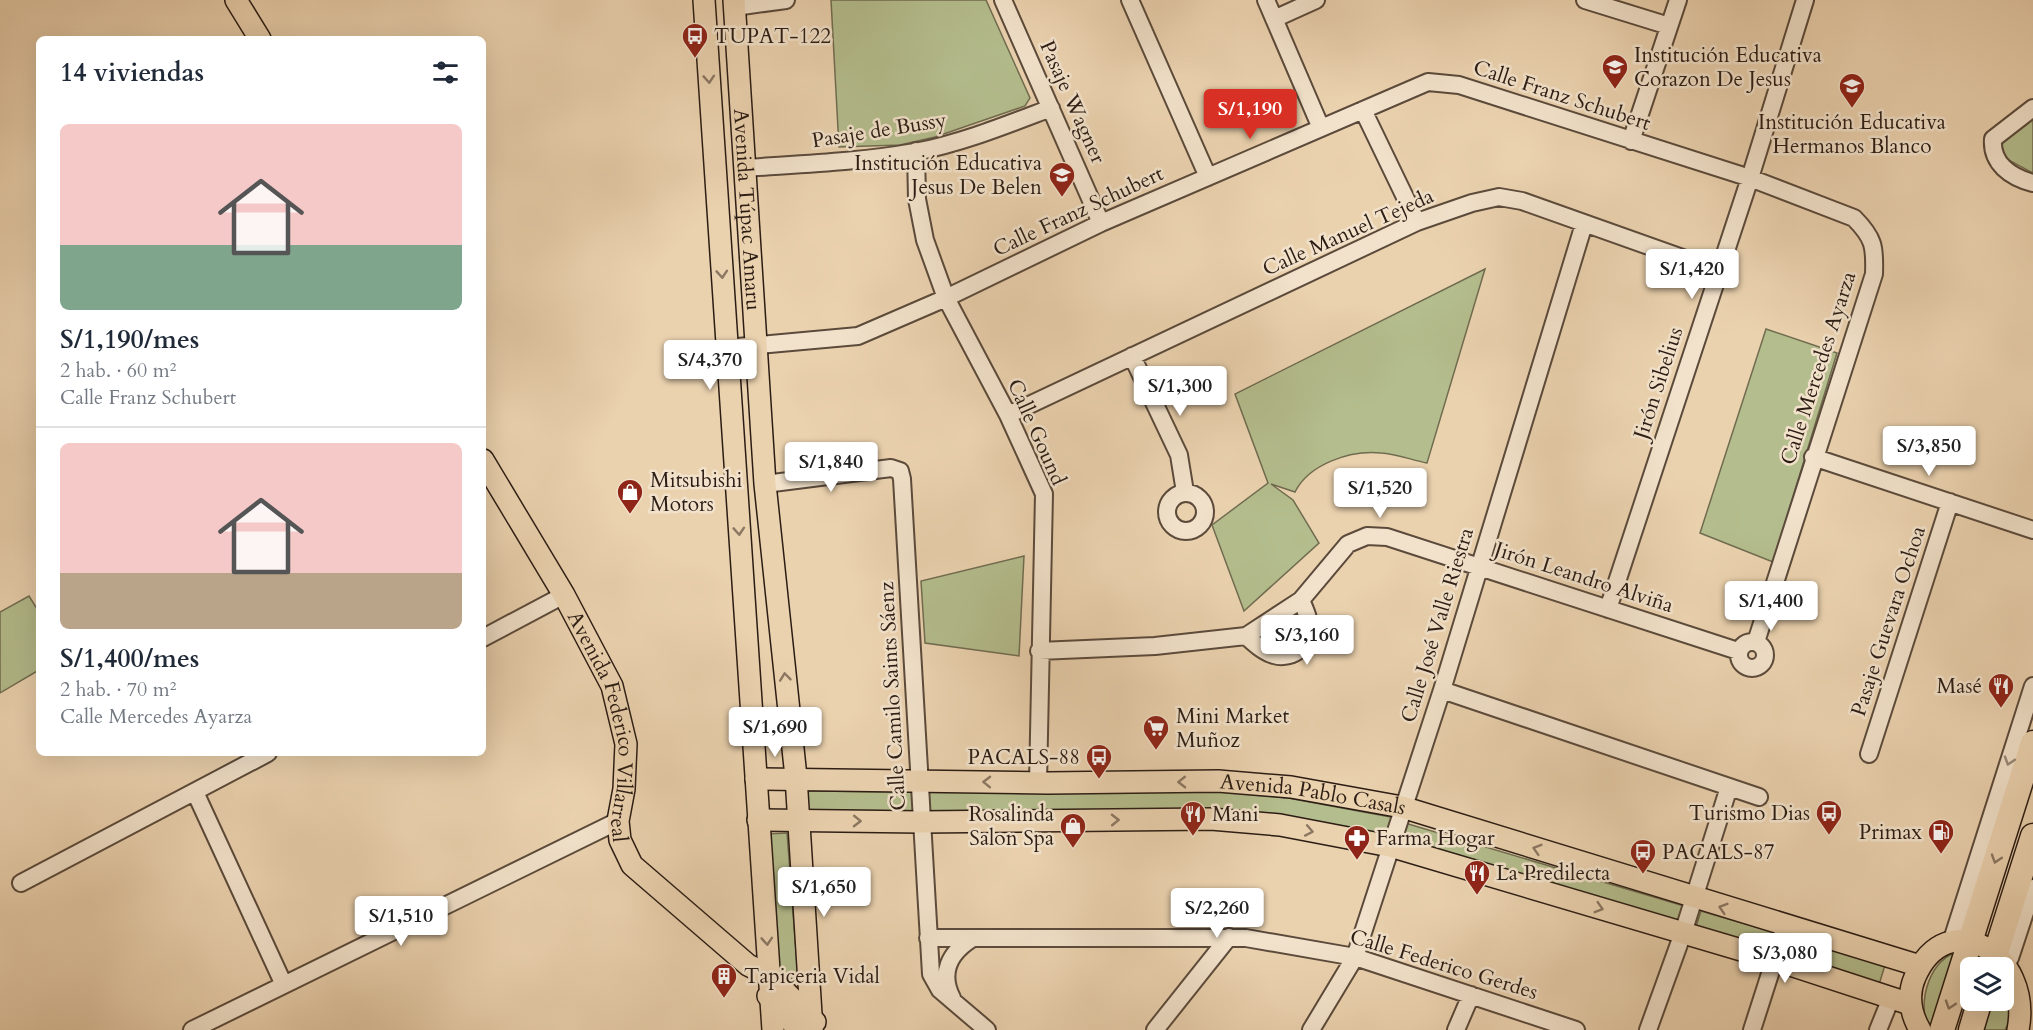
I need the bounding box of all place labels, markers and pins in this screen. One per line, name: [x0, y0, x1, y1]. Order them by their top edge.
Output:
bus stop icon: TUPAT-122: [680, 21, 710, 59]
place label: TUPAT-122: [714, 22, 831, 51]
place label: Institución Educativa Corazon De Jesus: [1634, 41, 1822, 94]
school or university icon: Institución Educativa Corazon De Jesus: [1600, 52, 1630, 90]
school or university icon: Institución Educativa Hermanos Blanco: [1837, 71, 1867, 109]
pin: S/1,190: [1195, 89, 1305, 140]
place label: Institución Educativa Hermanos Blanco: [1758, 108, 1946, 161]
place label: Institución Educativa Jesus De Belen: [854, 149, 1042, 202]
school or university icon: Institución Educativa Jesus De Belen: [1047, 160, 1077, 198]
pin: S/1,420: [1637, 249, 1747, 300]
pin: S/4,370: [655, 340, 765, 391]
pin: S/1,300: [1125, 366, 1235, 417]
pin: S/3,850: [1874, 426, 1984, 477]
pin: S/1,840: [776, 442, 886, 493]
place label: Mitsubishi Motors: [650, 466, 743, 519]
pin: S/1,520: [1325, 468, 1435, 519]
shop icon: Mitsubishi Motors: [615, 477, 645, 515]
pin: S/1,400: [1716, 581, 1826, 632]
pin: S/3,160: [1252, 615, 1362, 666]
restaurant icon: Masé: [1986, 671, 2016, 709]
place label: Masé: [1937, 672, 1982, 701]
place label: Mini Market Muñoz: [1176, 702, 1289, 755]
pin: S/1,690: [720, 707, 830, 758]
supermarket icon: Mini Market Muñoz: [1141, 713, 1171, 751]
bus stop icon: PACALS-88: [1084, 742, 1114, 780]
place label: PACALS-88: [968, 743, 1080, 772]
bus stop icon: Turismo Dias: [1814, 798, 1844, 836]
restaurant icon: Mani: [1178, 799, 1208, 837]
place label: Turismo Dias: [1689, 799, 1810, 828]
place label: Rosalinda Salon Spa: [969, 800, 1054, 853]
place label: Mani: [1212, 800, 1259, 829]
shop icon: Rosalinda Salon Spa: [1058, 811, 1088, 849]
fuel station icon: Primax: [1926, 817, 1956, 855]
place label: Primax: [1859, 818, 1923, 847]
pharmacy icon: Farma Hogar: [1342, 823, 1372, 861]
place label: Farma Hogar: [1376, 824, 1495, 853]
bus stop icon: PACALS-87: [1628, 837, 1658, 875]
place label: PACALS-87: [1662, 838, 1775, 867]
restaurant icon: La Predilecta: [1462, 858, 1492, 896]
place label: La Predilecta: [1496, 859, 1610, 888]
pin: S/1,650: [769, 867, 879, 918]
pin: S/2,260: [1162, 888, 1272, 939]
pin: S/1,510: [346, 896, 456, 947]
pin: S/3,080: [1730, 933, 1840, 984]
building icon: Tapiceria Vidal: [709, 961, 739, 999]
place label: Tapiceria Vidal: [744, 962, 880, 991]

